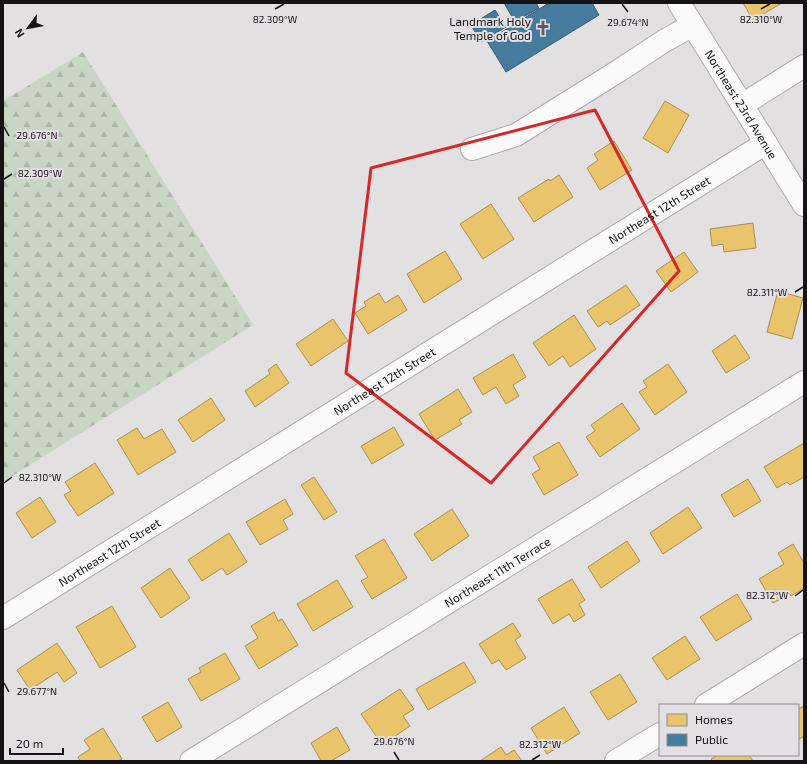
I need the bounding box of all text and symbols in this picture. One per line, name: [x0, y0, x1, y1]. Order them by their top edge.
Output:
north arrow: [8, 8, 48, 48]
text: 82.309°W: [253, 13, 298, 25]
text: 82.310°W: [740, 13, 783, 25]
place label: Landmark Holy Temple of God: [449, 14, 532, 42]
text: 29.674°N: [607, 16, 649, 28]
church icon: Landmark Holy Temple of God: [534, 19, 552, 37]
text: N: [11, 27, 27, 40]
street label: Northeast 23rd Avenue: [703, 47, 781, 161]
text: 29.676°N: [17, 129, 57, 141]
text: 82.309°W: [18, 167, 63, 179]
street label: Northeast 12th Street: [606, 172, 713, 246]
text: 82.311°W: [747, 286, 788, 298]
street label: Northeast 12th Street: [331, 344, 438, 418]
text: 82.310°W: [19, 471, 62, 483]
street label: Northeast 12th Street: [56, 515, 163, 589]
street label: Northeast 11th Terrace: [442, 534, 553, 610]
text: 82.312°W: [746, 589, 789, 601]
text: 29.677°N: [17, 685, 57, 697]
legend: [659, 704, 799, 756]
text: Homes: [695, 712, 733, 726]
scale bar: [10, 730, 63, 756]
text: Public: [695, 732, 728, 746]
text: 29.676°N: [374, 735, 414, 747]
text: 20 m: [16, 736, 43, 750]
text: 82.312°W: [519, 738, 562, 750]

